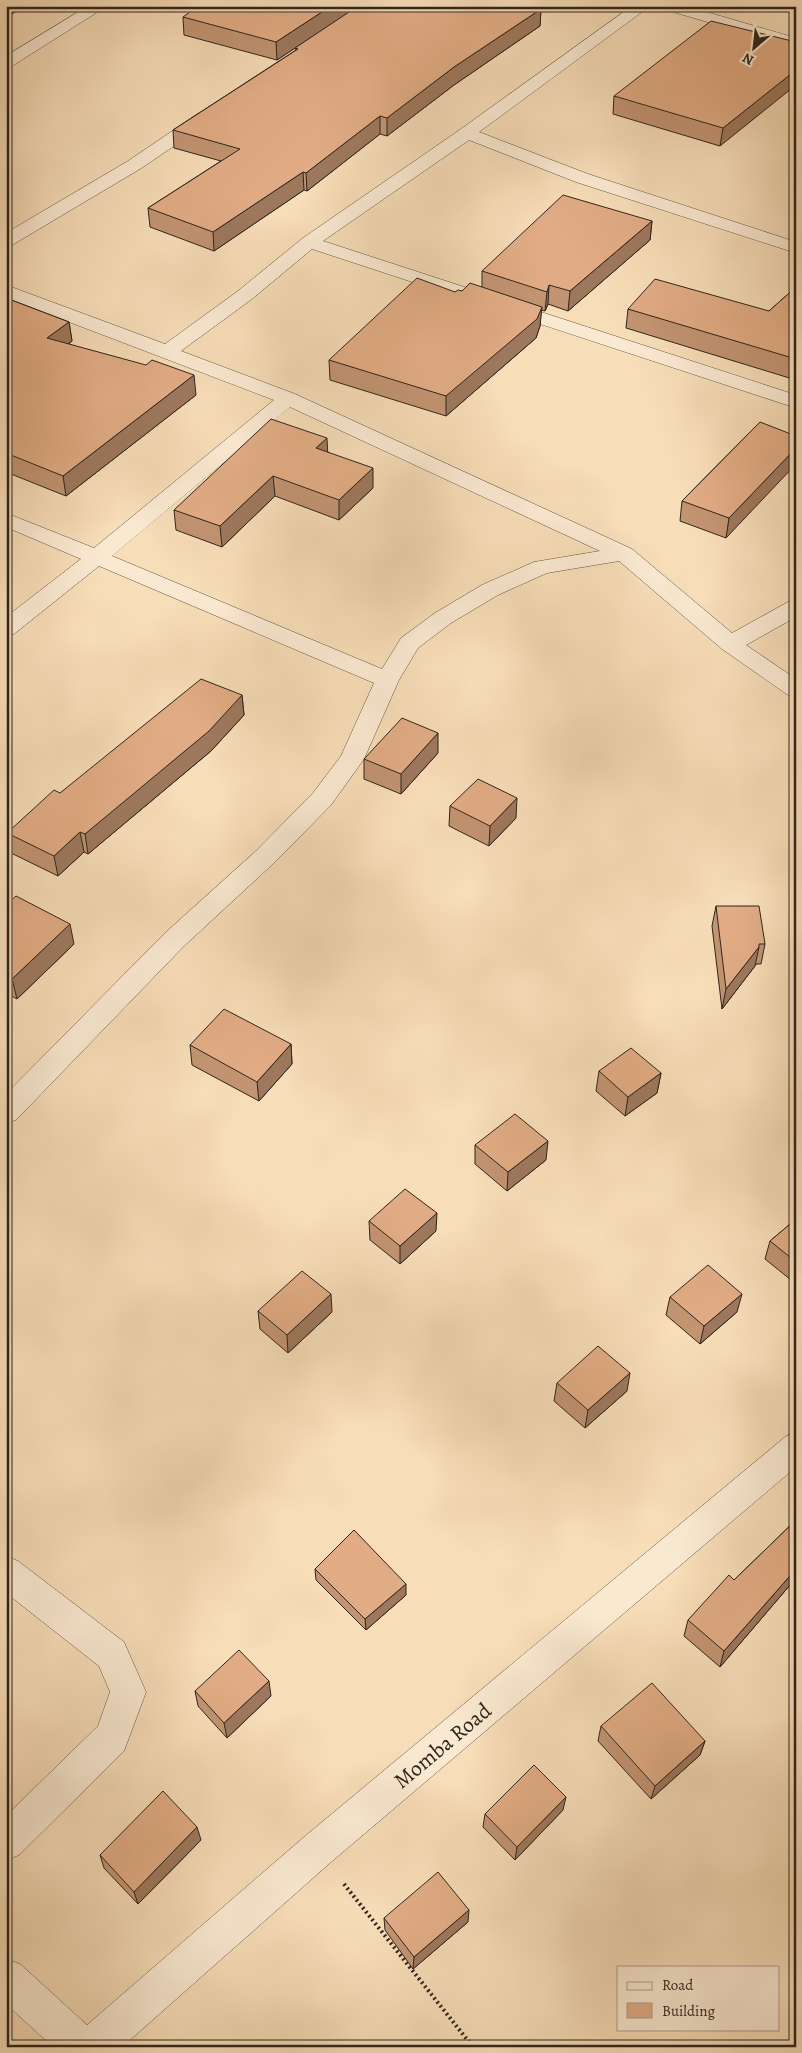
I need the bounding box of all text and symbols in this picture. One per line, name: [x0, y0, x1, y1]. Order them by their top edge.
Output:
north arrow: [730, 22, 780, 72]
text: N: [739, 48, 757, 70]
street label: Momba Road: [387, 1696, 498, 1796]
legend: [617, 1966, 780, 2030]
text: Road: [662, 1975, 694, 1995]
text: Building: [662, 2001, 715, 2021]

